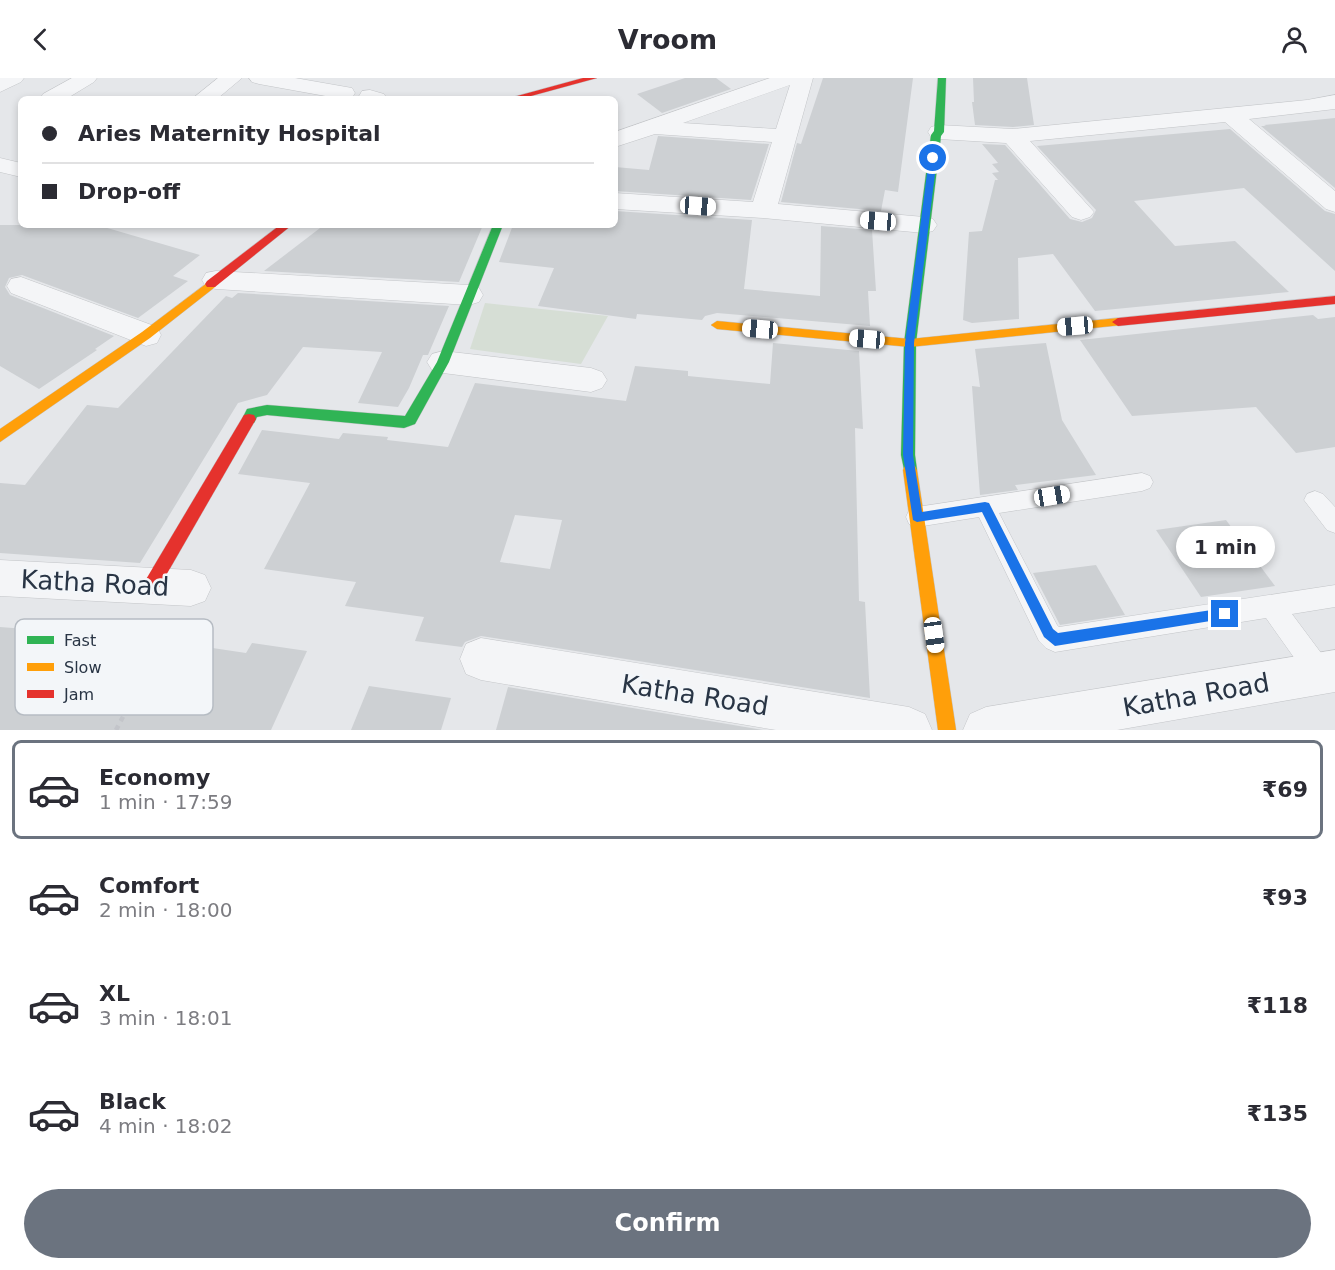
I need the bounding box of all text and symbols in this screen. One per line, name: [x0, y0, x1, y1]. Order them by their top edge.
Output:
icon: back: [24, 23, 57, 56]
icon: person: [1278, 23, 1311, 56]
text: Vroom: [618, 24, 717, 55]
text: Aries Maternity Hospital: [78, 121, 381, 146]
route start: [919, 144, 946, 171]
text: Drop-off: [78, 179, 180, 204]
car: [679, 196, 717, 216]
car: [859, 210, 897, 232]
car: [1056, 315, 1094, 337]
car: [741, 318, 779, 340]
car: [848, 328, 886, 350]
car: [1033, 484, 1071, 508]
callout: 1 min: [1176, 527, 1274, 569]
text: 1 min: [1194, 535, 1257, 559]
street label: Katha Road: [20, 564, 170, 602]
route end: [1211, 600, 1238, 627]
car: [923, 616, 945, 654]
legend: [15, 619, 213, 715]
text: Fast: [64, 631, 96, 650]
text: Slow: [64, 658, 101, 677]
street label: Katha Road: [1120, 667, 1272, 723]
street label: Katha Road: [619, 669, 771, 721]
text: Jam: [63, 685, 94, 704]
icon: car: [27, 763, 81, 817]
text: Economy: [99, 765, 210, 790]
text: ₹69: [1262, 777, 1308, 802]
text: 1 min · 17:59: [99, 790, 233, 814]
icon: car: [27, 871, 81, 925]
text: Comfort: [99, 873, 199, 898]
text: ₹93: [1262, 885, 1308, 910]
text: 2 min · 18:00: [99, 898, 233, 922]
icon: car: [27, 979, 81, 1033]
text: XL: [99, 981, 130, 1006]
text: ₹118: [1247, 993, 1308, 1018]
text: 3 min · 18:01: [99, 1006, 233, 1030]
icon: car: [27, 1087, 81, 1141]
text: Black: [99, 1089, 166, 1114]
text: ₹135: [1247, 1101, 1308, 1126]
text: 4 min · 18:02: [99, 1114, 233, 1138]
button: Confirm: [24, 1189, 1311, 1258]

